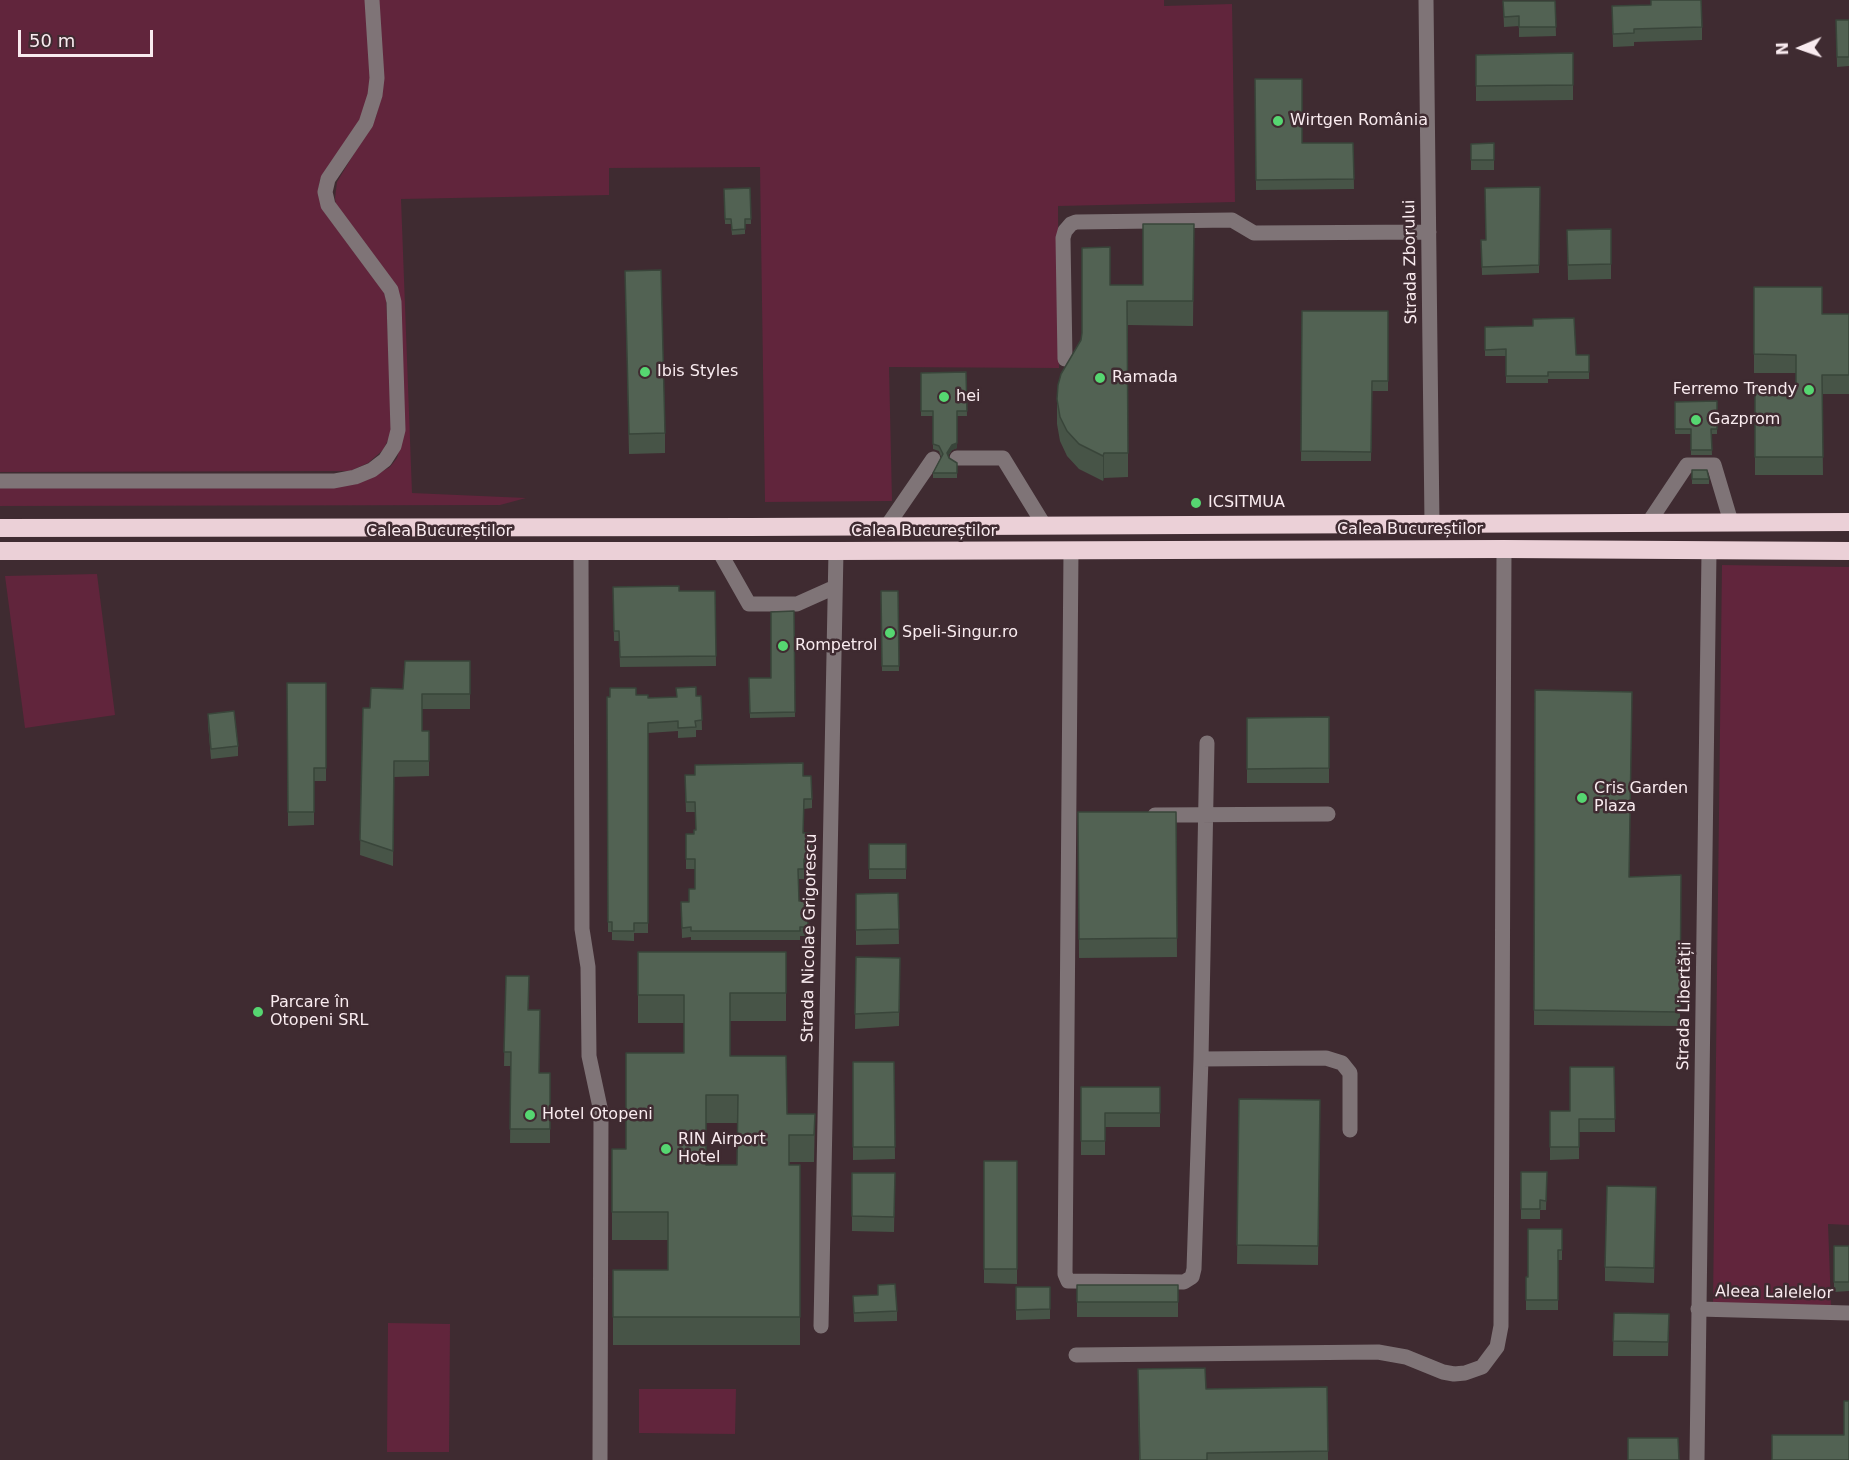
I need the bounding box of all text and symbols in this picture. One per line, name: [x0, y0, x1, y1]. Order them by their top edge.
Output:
scale bar: [21, 18, 156, 56]
north arrow: [1771, 18, 1831, 78]
text: 50 m: [29, 30, 75, 51]
text: N: [1773, 42, 1792, 56]
place label: Wirtgen România: [1290, 111, 1428, 131]
marker: Wirtgen România: [1271, 114, 1285, 128]
street label: Strada Zborului: [1400, 200, 1422, 324]
place label: Ibis Styles: [657, 362, 738, 382]
marker: Ibis Styles: [638, 365, 652, 379]
place label: Ramada: [1112, 368, 1178, 388]
marker: Ramada: [1093, 371, 1107, 385]
place label: Ferremo Trendy: [1673, 380, 1797, 400]
marker: Ferremo Trendy: [1802, 383, 1816, 397]
place label: hei: [956, 387, 980, 407]
marker: hei: [937, 390, 951, 404]
place label: Gazprom: [1708, 410, 1780, 430]
marker: Gazprom: [1689, 413, 1703, 427]
place label: ICSITMUA: [1208, 493, 1285, 513]
marker: ICSITMUA: [1189, 496, 1203, 510]
street label: Calea Bucureștilor: [1337, 520, 1483, 540]
street label: Calea Bucureștilor: [366, 522, 512, 542]
street label: Calea Bucureștilor: [851, 522, 997, 542]
place label: Speli-Singur.ro: [902, 623, 1018, 643]
marker: Speli-Singur.ro: [883, 626, 897, 640]
place label: Rompetrol: [795, 636, 878, 656]
marker: Rompetrol: [776, 639, 790, 653]
place label: Cris Garden Plaza: [1594, 779, 1688, 817]
marker: Cris Garden Plaza: [1575, 791, 1589, 805]
street label: Strada Nicolae Grigorescu: [799, 833, 821, 1043]
street label: Strada Libertății: [1674, 941, 1696, 1071]
place label: Parcare în Otopeni SRL: [270, 993, 369, 1031]
marker: Parcare în Otopeni SRL: [251, 1005, 265, 1019]
place label: Hotel Otopeni: [542, 1105, 653, 1125]
marker: Hotel Otopeni: [523, 1108, 537, 1122]
place label: RIN Airport Hotel: [678, 1130, 766, 1168]
marker: RIN Airport Hotel: [659, 1142, 673, 1156]
street label: Aleea Lalelelor: [1715, 1282, 1833, 1304]

